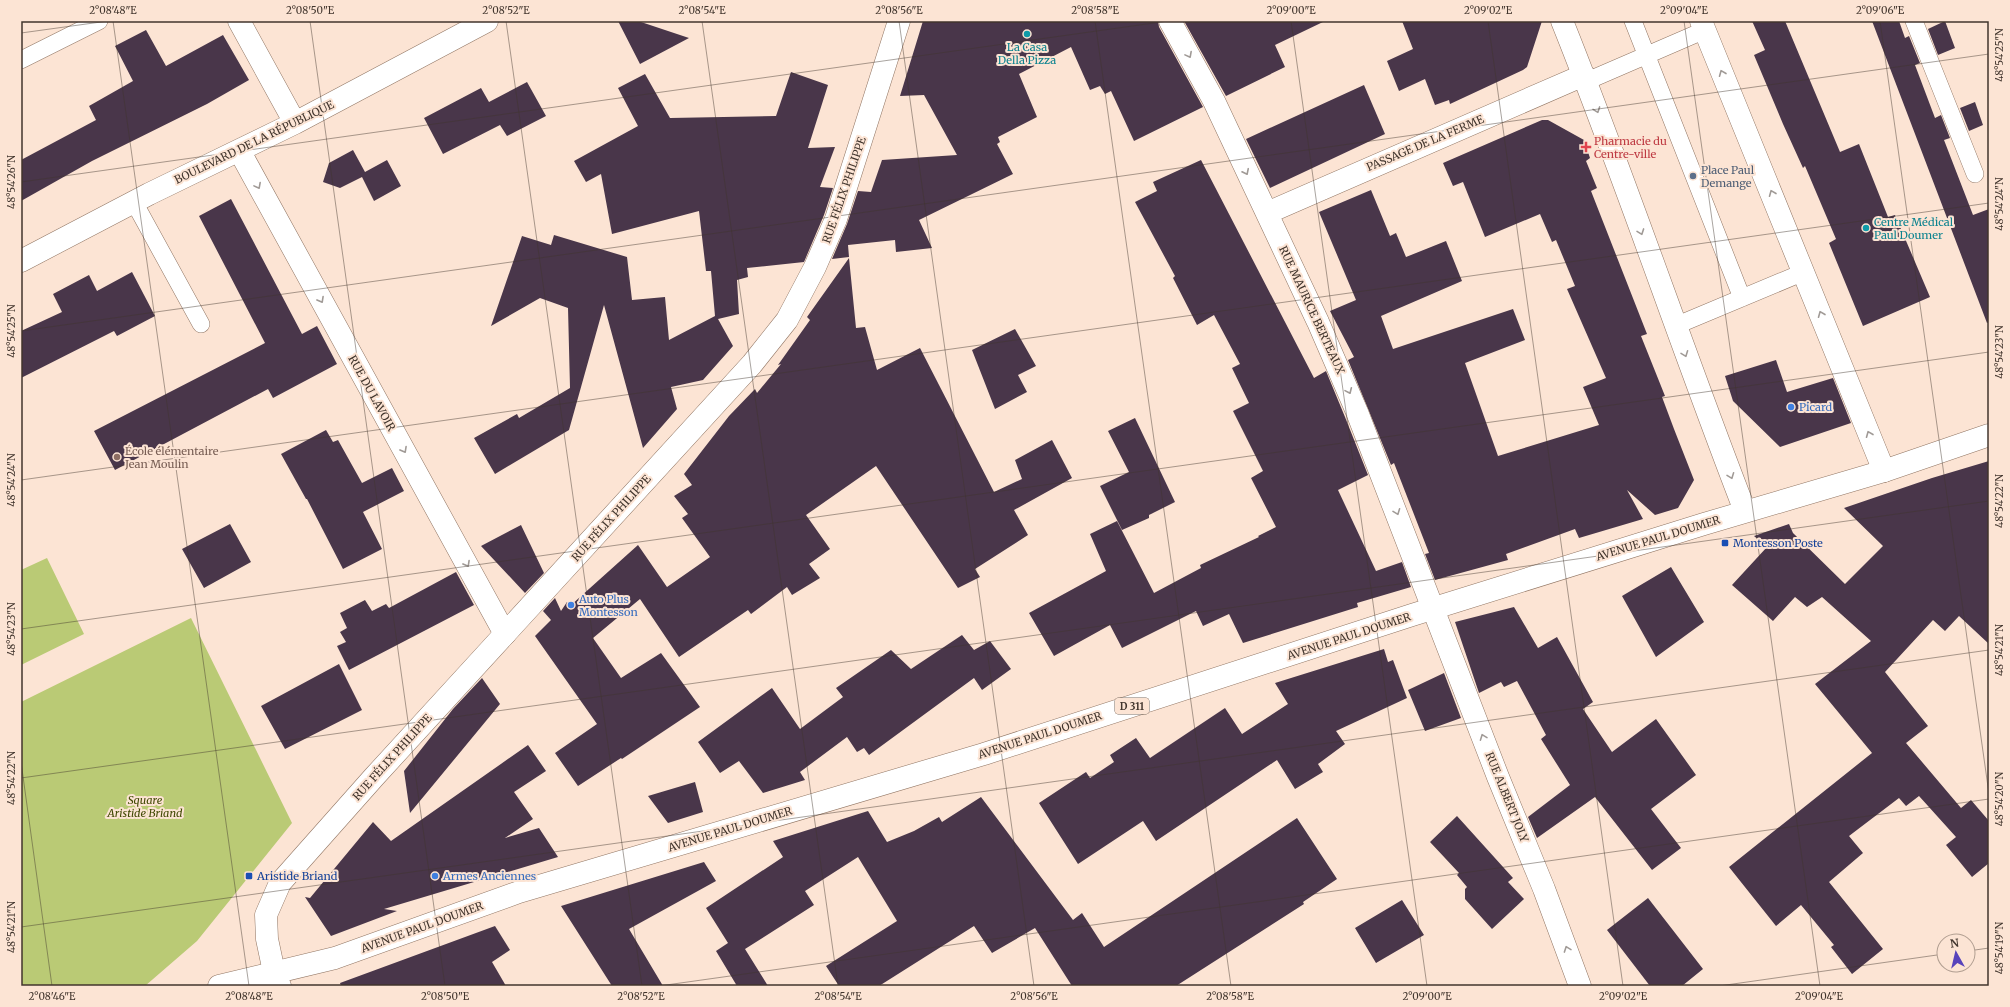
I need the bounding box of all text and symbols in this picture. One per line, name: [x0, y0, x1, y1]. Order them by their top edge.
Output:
text: 2°08'48"E: [89, 4, 137, 17]
text: 2°08'50"E: [286, 4, 335, 17]
text: 2°08'52"E: [482, 4, 530, 17]
text: 2°08'54"E: [678, 4, 726, 17]
text: 2°08'56"E: [875, 4, 923, 17]
text: 2°08'58"E: [1071, 4, 1119, 17]
text: 2°09'00"E: [1266, 4, 1316, 17]
text: 2°09'02"E: [1464, 4, 1513, 17]
text: 2°09'04"E: [1660, 4, 1709, 17]
text: 2°09'06"E: [1856, 4, 1905, 17]
text: 48°54'25"N: [1993, 28, 2006, 82]
marker: La Casa Della Pizza: [1022, 29, 1032, 39]
place label: La Casa Della Pizza: [998, 40, 1056, 67]
one-way arrow: [1184, 51, 1192, 58]
one-way arrow: [1719, 70, 1727, 77]
street label: BOULEVARD DE LA RÉPUBLIQUE: [172, 97, 336, 187]
one-way arrow: [1592, 106, 1601, 113]
street label: PASSAGE DE LA FERME: [1364, 112, 1486, 174]
place label: Pharmacie du Centre-ville: [1594, 134, 1667, 161]
street label: RUE FÉLIX PHILIPPE: [819, 135, 869, 245]
marker: Pharmacie du Centre-ville: [1581, 142, 1591, 152]
text: 48°54'26"N: [5, 155, 18, 209]
place label: Place Paul Demange: [1701, 163, 1755, 190]
one-way arrow: [1241, 168, 1249, 175]
marker: Place Paul Demange: [1688, 171, 1698, 181]
text: 48°54'24"N: [1993, 177, 2006, 231]
one-way arrow: [253, 182, 261, 189]
one-way arrow: [1768, 190, 1776, 197]
place label: Centre Médical Paul Doumer: [1874, 215, 1954, 242]
marker: Centre Médical Paul Doumer: [1861, 223, 1871, 233]
one-way arrow: [1636, 228, 1645, 235]
street label: RUE MAURICE BERTEAUX: [1276, 244, 1348, 376]
one-way arrow: [316, 296, 323, 303]
text: 48°54'25"N: [5, 304, 18, 358]
one-way arrow: [1817, 310, 1825, 317]
text: 48°54'23"N: [1993, 325, 2006, 379]
one-way arrow: [1681, 350, 1689, 357]
street label: RUE DU LAVOIR: [345, 353, 399, 434]
one-way arrow: [1344, 388, 1352, 395]
place label: Picard: [1799, 400, 1833, 414]
marker: Picard: [1786, 402, 1796, 412]
one-way arrow: [1865, 431, 1873, 438]
place label: École élémentaire Jean Moulin: [124, 444, 219, 471]
one-way arrow: [399, 446, 406, 454]
marker: École élémentaire Jean Moulin: [112, 452, 122, 462]
text: 48°54'24"N: [5, 453, 18, 507]
street label: RUE FÉLIX PHILIPPE: [568, 472, 654, 564]
one-way arrow: [1727, 472, 1735, 479]
text: 48°54'22"N: [1993, 474, 2006, 528]
one-way arrow: [1392, 508, 1400, 515]
street label: AVENUE PAUL DOUMER: [1593, 512, 1722, 564]
place label: Montesson Poste: [1733, 536, 1823, 550]
marker: Montesson Poste: [1720, 538, 1730, 548]
one-way arrow: [462, 560, 469, 567]
place label: Auto Plus Montesson: [578, 592, 638, 619]
marker: Auto Plus Montesson: [566, 600, 576, 610]
text: 48°54'23"N: [5, 602, 18, 656]
street label: AVENUE PAUL DOUMER: [1284, 609, 1413, 663]
text: 48°54'21"N: [1993, 624, 2006, 676]
road number: D 311: [1115, 698, 1149, 714]
street label: AVENUE PAUL DOUMER: [975, 708, 1104, 762]
street label: RUE FÉLIX PHILIPPE: [349, 711, 435, 803]
one-way arrow: [1480, 734, 1488, 741]
street label: RUE ALBERT JOLY: [1483, 750, 1532, 845]
text: 48°54'22"N: [5, 751, 18, 805]
text: 48°54'20"N: [1993, 771, 2006, 826]
park label: Square Aristide Briand: [107, 793, 183, 820]
street label: AVENUE PAUL DOUMER: [665, 803, 794, 855]
place label: Aristide Briand: [256, 869, 338, 883]
place label: Armes Anciennes: [442, 869, 536, 883]
marker: Aristide Briand: [244, 871, 254, 881]
marker: Armes Anciennes: [430, 871, 440, 881]
street label: AVENUE PAUL DOUMER: [358, 898, 485, 956]
text: 48°54'21"N: [5, 901, 18, 953]
text: 48°54'19"N: [1993, 921, 2006, 974]
north arrow: [1936, 933, 1976, 973]
text: N: [1949, 936, 1960, 951]
one-way arrow: [1563, 946, 1571, 953]
text: 2°08'46"E: [29, 990, 76, 1003]
text: 2°08'48"E: [225, 990, 273, 1003]
text: 2°08'50"E: [421, 990, 470, 1003]
text: 2°08'52"E: [617, 990, 665, 1003]
text: 2°08'54"E: [814, 990, 862, 1003]
text: 2°08'56"E: [1010, 990, 1058, 1003]
text: 2°08'58"E: [1206, 990, 1254, 1003]
text: 2°09'00"E: [1402, 990, 1452, 1003]
text: 2°09'02"E: [1599, 990, 1648, 1003]
text: 2°09'04"E: [1795, 990, 1844, 1003]

